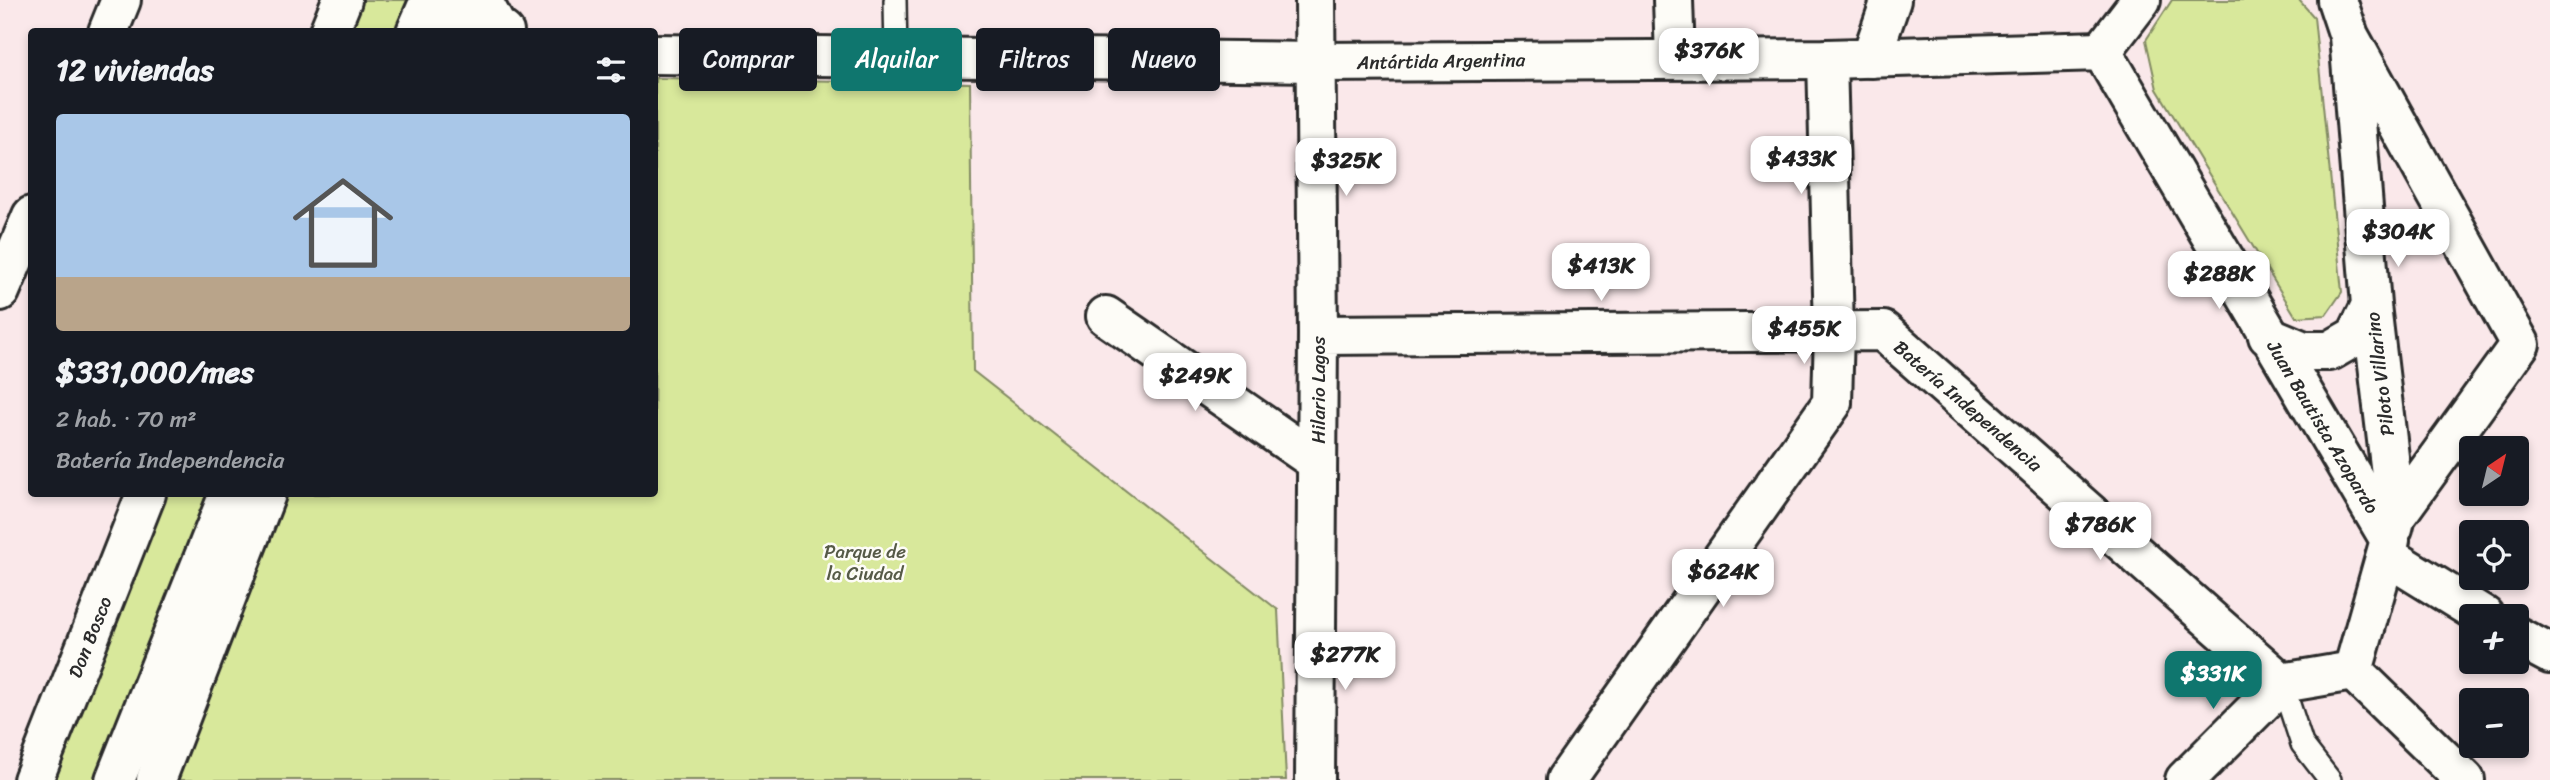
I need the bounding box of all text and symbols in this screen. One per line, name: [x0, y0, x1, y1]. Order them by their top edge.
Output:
chip: Comprar: [679, 28, 817, 91]
chip: Alquilar: [831, 28, 962, 91]
chip: Filtros: [976, 28, 1094, 91]
chip: Nuevo: [1108, 28, 1220, 91]
pin: $376K: [1660, 28, 1758, 88]
text: $376K: [1675, 30, 1743, 71]
text: 12 viviendas: [56, 43, 214, 97]
street label: Antártida Argentina: [1356, 43, 1526, 79]
icon: filters: [592, 51, 630, 89]
pin: $433K: [1752, 136, 1850, 196]
pin: $325K: [1297, 138, 1395, 198]
text: $433K: [1766, 138, 1836, 179]
text: $325K: [1311, 140, 1381, 181]
icon: home: [280, 160, 406, 286]
pin: $304K: [2349, 210, 2447, 269]
text: $304K: [2362, 211, 2434, 252]
pin: $413K: [1552, 244, 1650, 303]
text: $413K: [1568, 245, 1634, 286]
pin: $288K: [2170, 252, 2268, 311]
text: $288K: [2184, 253, 2254, 294]
pin: $455K: [1755, 306, 1853, 366]
text: $455K: [1768, 308, 1840, 349]
street label: Piloto Villarino: [2356, 310, 2404, 438]
street label: Batería Independencia: [1886, 332, 2050, 481]
street label: Juan Bautista Azopardo: [2257, 333, 2388, 520]
street label: Hilario Lagos: [1302, 336, 1335, 444]
text: $331,000/mes: [56, 345, 254, 399]
pin: $249K: [1146, 354, 1244, 413]
text: $249K: [1159, 355, 1231, 396]
text: 2 hab. · 70 m²: [56, 399, 197, 440]
north arrow: [2459, 436, 2529, 506]
map controls: [2459, 436, 2529, 758]
text: Batería Independencia: [56, 440, 284, 481]
pin: $786K: [2051, 503, 2149, 562]
text: $786K: [2065, 504, 2135, 545]
button: locate: [2459, 520, 2529, 590]
park label: Parque de la Ciudad: [824, 535, 906, 590]
pin: $624K: [1674, 550, 1772, 609]
text: $624K: [1688, 551, 1758, 592]
street label: Don Bosco: [59, 591, 121, 683]
button: +: [2459, 604, 2529, 674]
pin: $277K: [1296, 632, 1394, 692]
text: $277K: [1311, 634, 1380, 675]
pin: $331K: [2164, 652, 2262, 711]
text: $331K: [2181, 653, 2245, 694]
button: −: [2459, 688, 2529, 758]

